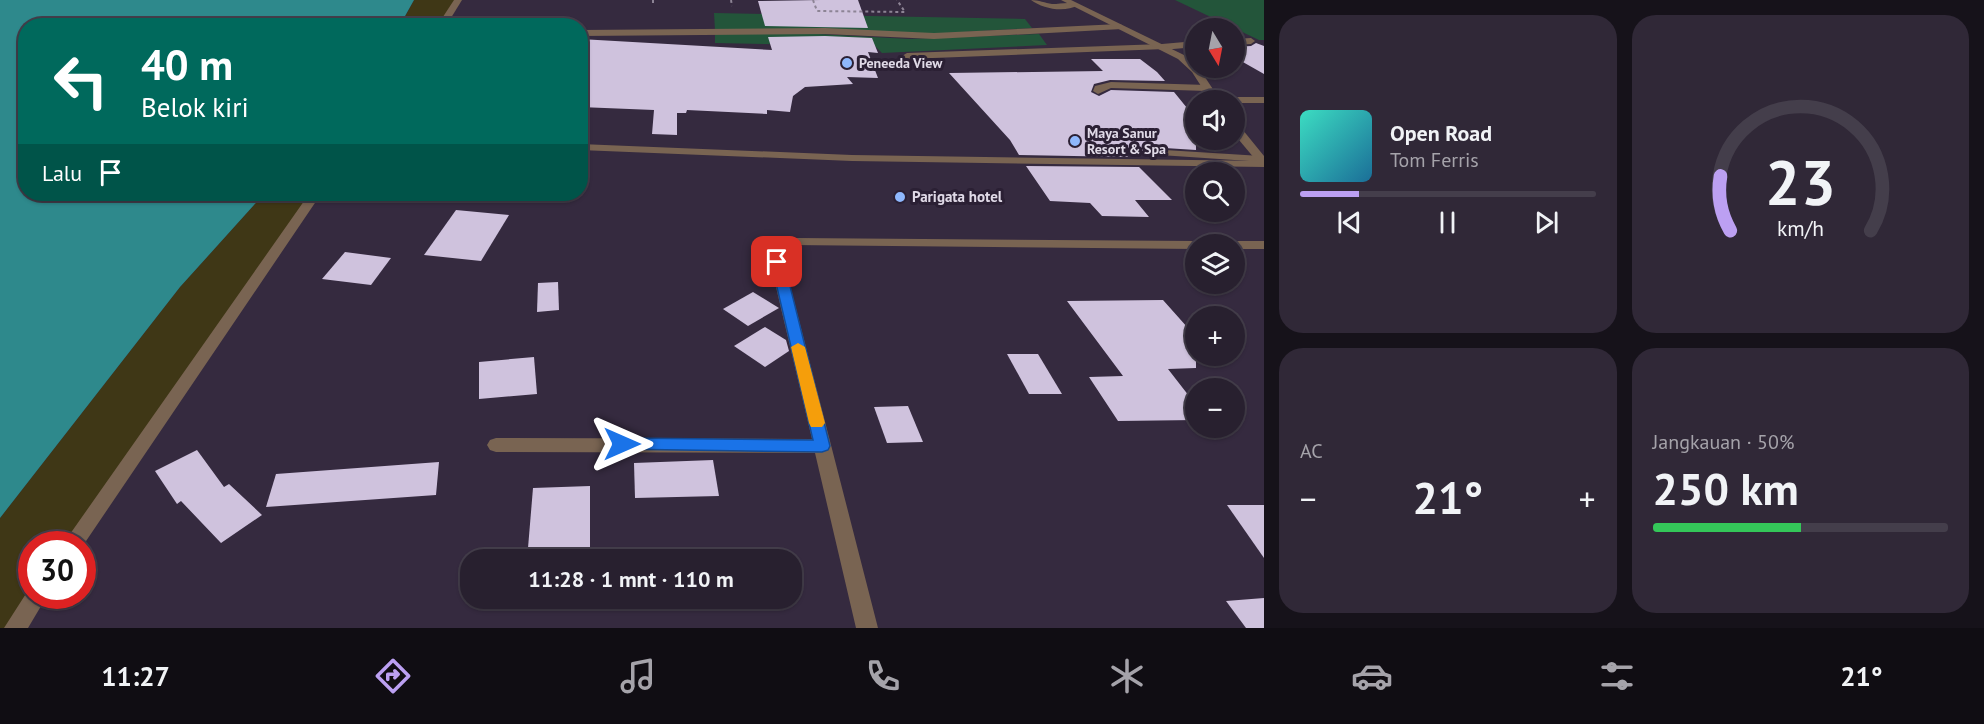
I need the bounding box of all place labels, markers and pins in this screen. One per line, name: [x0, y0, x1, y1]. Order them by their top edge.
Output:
place label: Peneeda View: [859, 54, 943, 72]
marker: Peneeda View: [840, 56, 854, 70]
place label: Maya Sanur Resort & Spa: [1087, 124, 1166, 158]
marker: Maya Sanur Resort & Spa: [1068, 134, 1082, 148]
place label: Parigata hotel: [912, 187, 1003, 206]
marker: Parigata hotel: [893, 190, 907, 204]
pin: [751, 236, 802, 287]

